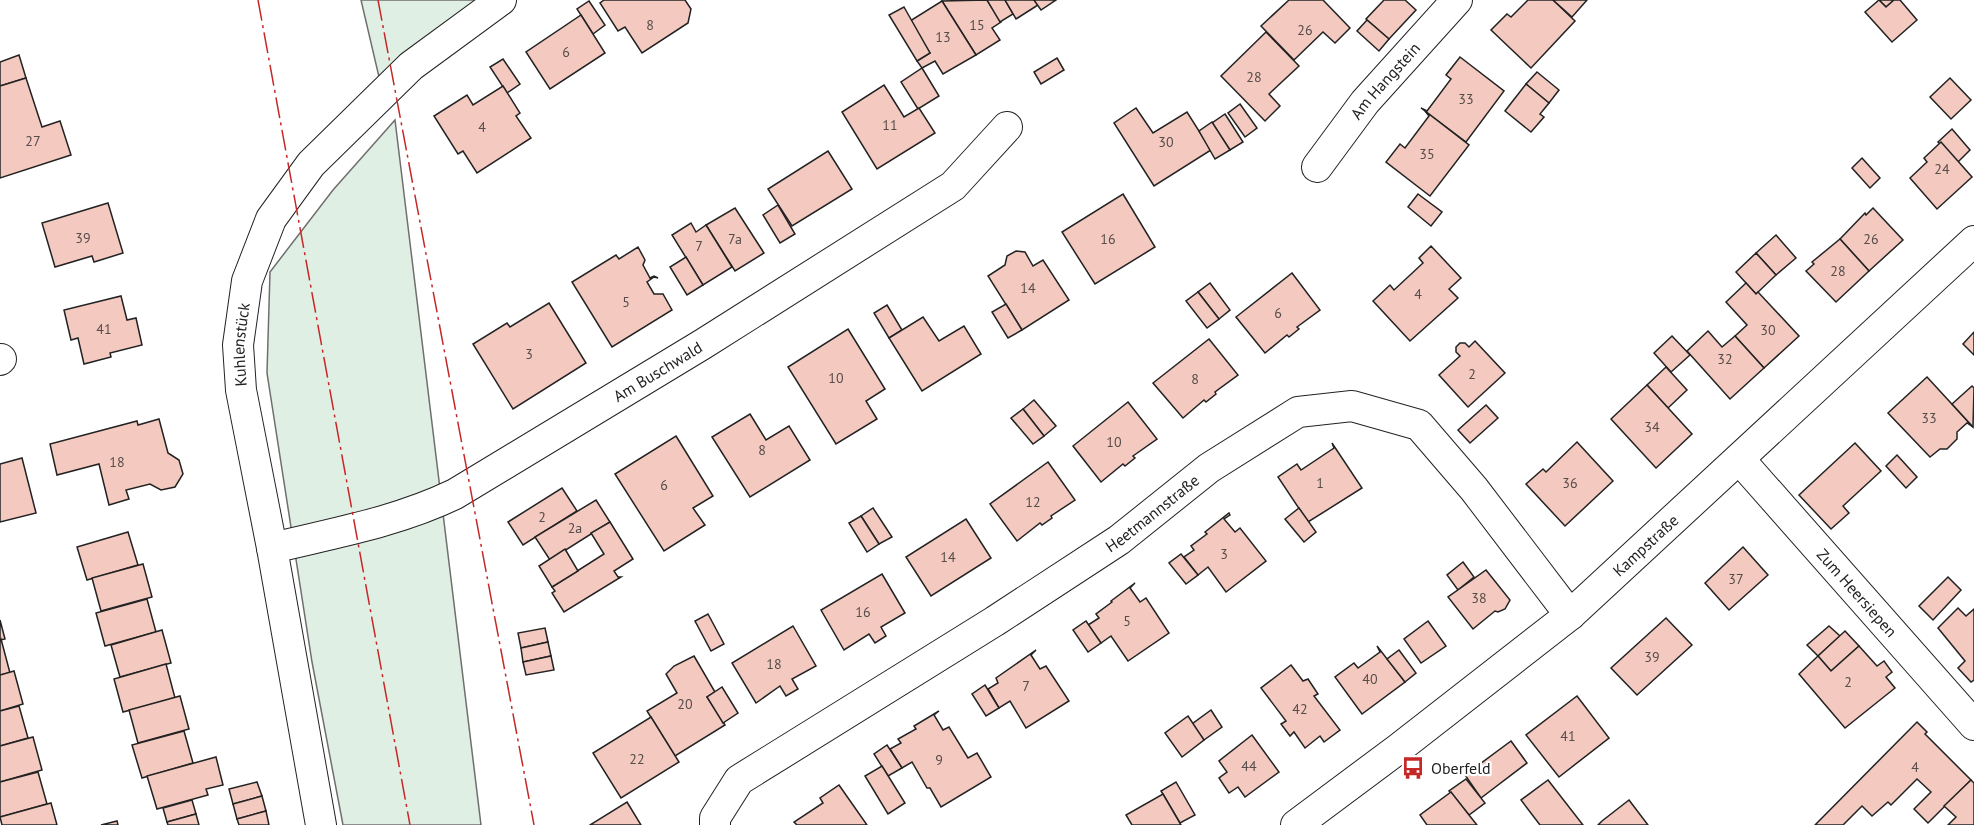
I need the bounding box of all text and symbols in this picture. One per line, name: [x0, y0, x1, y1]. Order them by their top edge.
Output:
house number: 8: [646, 16, 654, 34]
house number: 15: [969, 16, 985, 34]
house number: 26: [1297, 21, 1313, 39]
house number: 13: [935, 28, 951, 46]
street label: Am Hangstein: [1346, 38, 1424, 123]
house number: 6: [562, 43, 570, 61]
house number: 28: [1246, 68, 1262, 86]
house number: 33: [1458, 90, 1474, 108]
house number: 11: [882, 116, 898, 134]
house number: 4: [478, 118, 486, 136]
house number: 27: [25, 132, 41, 150]
house number: 30: [1158, 133, 1174, 151]
house number: 35: [1419, 145, 1435, 163]
house number: 24: [1934, 160, 1950, 178]
house number: 39: [75, 229, 91, 247]
house number: 7a: [728, 230, 742, 248]
house number: 16: [1100, 230, 1116, 248]
house number: 26: [1863, 230, 1879, 248]
house number: 7: [695, 237, 703, 255]
house number: 28: [1830, 262, 1846, 280]
house number: 14: [1020, 279, 1036, 297]
house number: 4: [1414, 285, 1422, 303]
house number: 5: [622, 293, 630, 311]
street label: Kuhlenstück: [228, 301, 254, 387]
house number: 6: [1274, 304, 1282, 322]
house number: 41: [96, 320, 112, 338]
house number: 30: [1760, 321, 1776, 339]
street label: Am Buschwald: [609, 337, 706, 406]
house number: 3: [525, 345, 533, 363]
house number: 32: [1717, 350, 1733, 368]
house number: 2: [1468, 365, 1476, 383]
house number: 10: [828, 369, 844, 387]
house number: 8: [1191, 370, 1199, 388]
house number: 33: [1921, 409, 1937, 427]
house number: 34: [1644, 418, 1660, 436]
house number: 10: [1106, 433, 1122, 451]
house number: 8: [758, 441, 766, 459]
house number: 18: [109, 453, 125, 471]
street label: Heetmannstraße: [1101, 470, 1203, 556]
house number: 1: [1316, 474, 1324, 492]
house number: 36: [1562, 474, 1578, 492]
house number: 6: [660, 476, 668, 494]
house number: 12: [1025, 493, 1041, 511]
house number: 2: [538, 508, 546, 526]
street label: Kampstraße: [1608, 510, 1682, 580]
house number: 2a: [568, 519, 582, 537]
street label: Zum Heersiepen: [1813, 544, 1902, 641]
house number: 3: [1220, 545, 1228, 563]
house number: 14: [940, 548, 956, 566]
house number: 37: [1728, 570, 1744, 588]
house number: 38: [1471, 589, 1487, 607]
house number: 16: [855, 603, 871, 621]
house number: 5: [1123, 612, 1131, 630]
house number: 39: [1644, 648, 1660, 666]
house number: 18: [766, 655, 782, 673]
house number: 40: [1362, 670, 1378, 688]
house number: 2: [1844, 673, 1852, 691]
house number: 7: [1022, 677, 1030, 695]
house number: 20: [677, 695, 693, 713]
house number: 42: [1292, 700, 1308, 718]
house number: 41: [1560, 727, 1576, 745]
house number: 22: [629, 750, 645, 768]
house number: 9: [935, 751, 943, 769]
bus stop icon: Oberfeld: [1400, 755, 1426, 781]
house number: 44: [1241, 757, 1257, 775]
place label: Oberfeld: [1431, 758, 1491, 778]
house number: 4: [1911, 758, 1919, 776]

